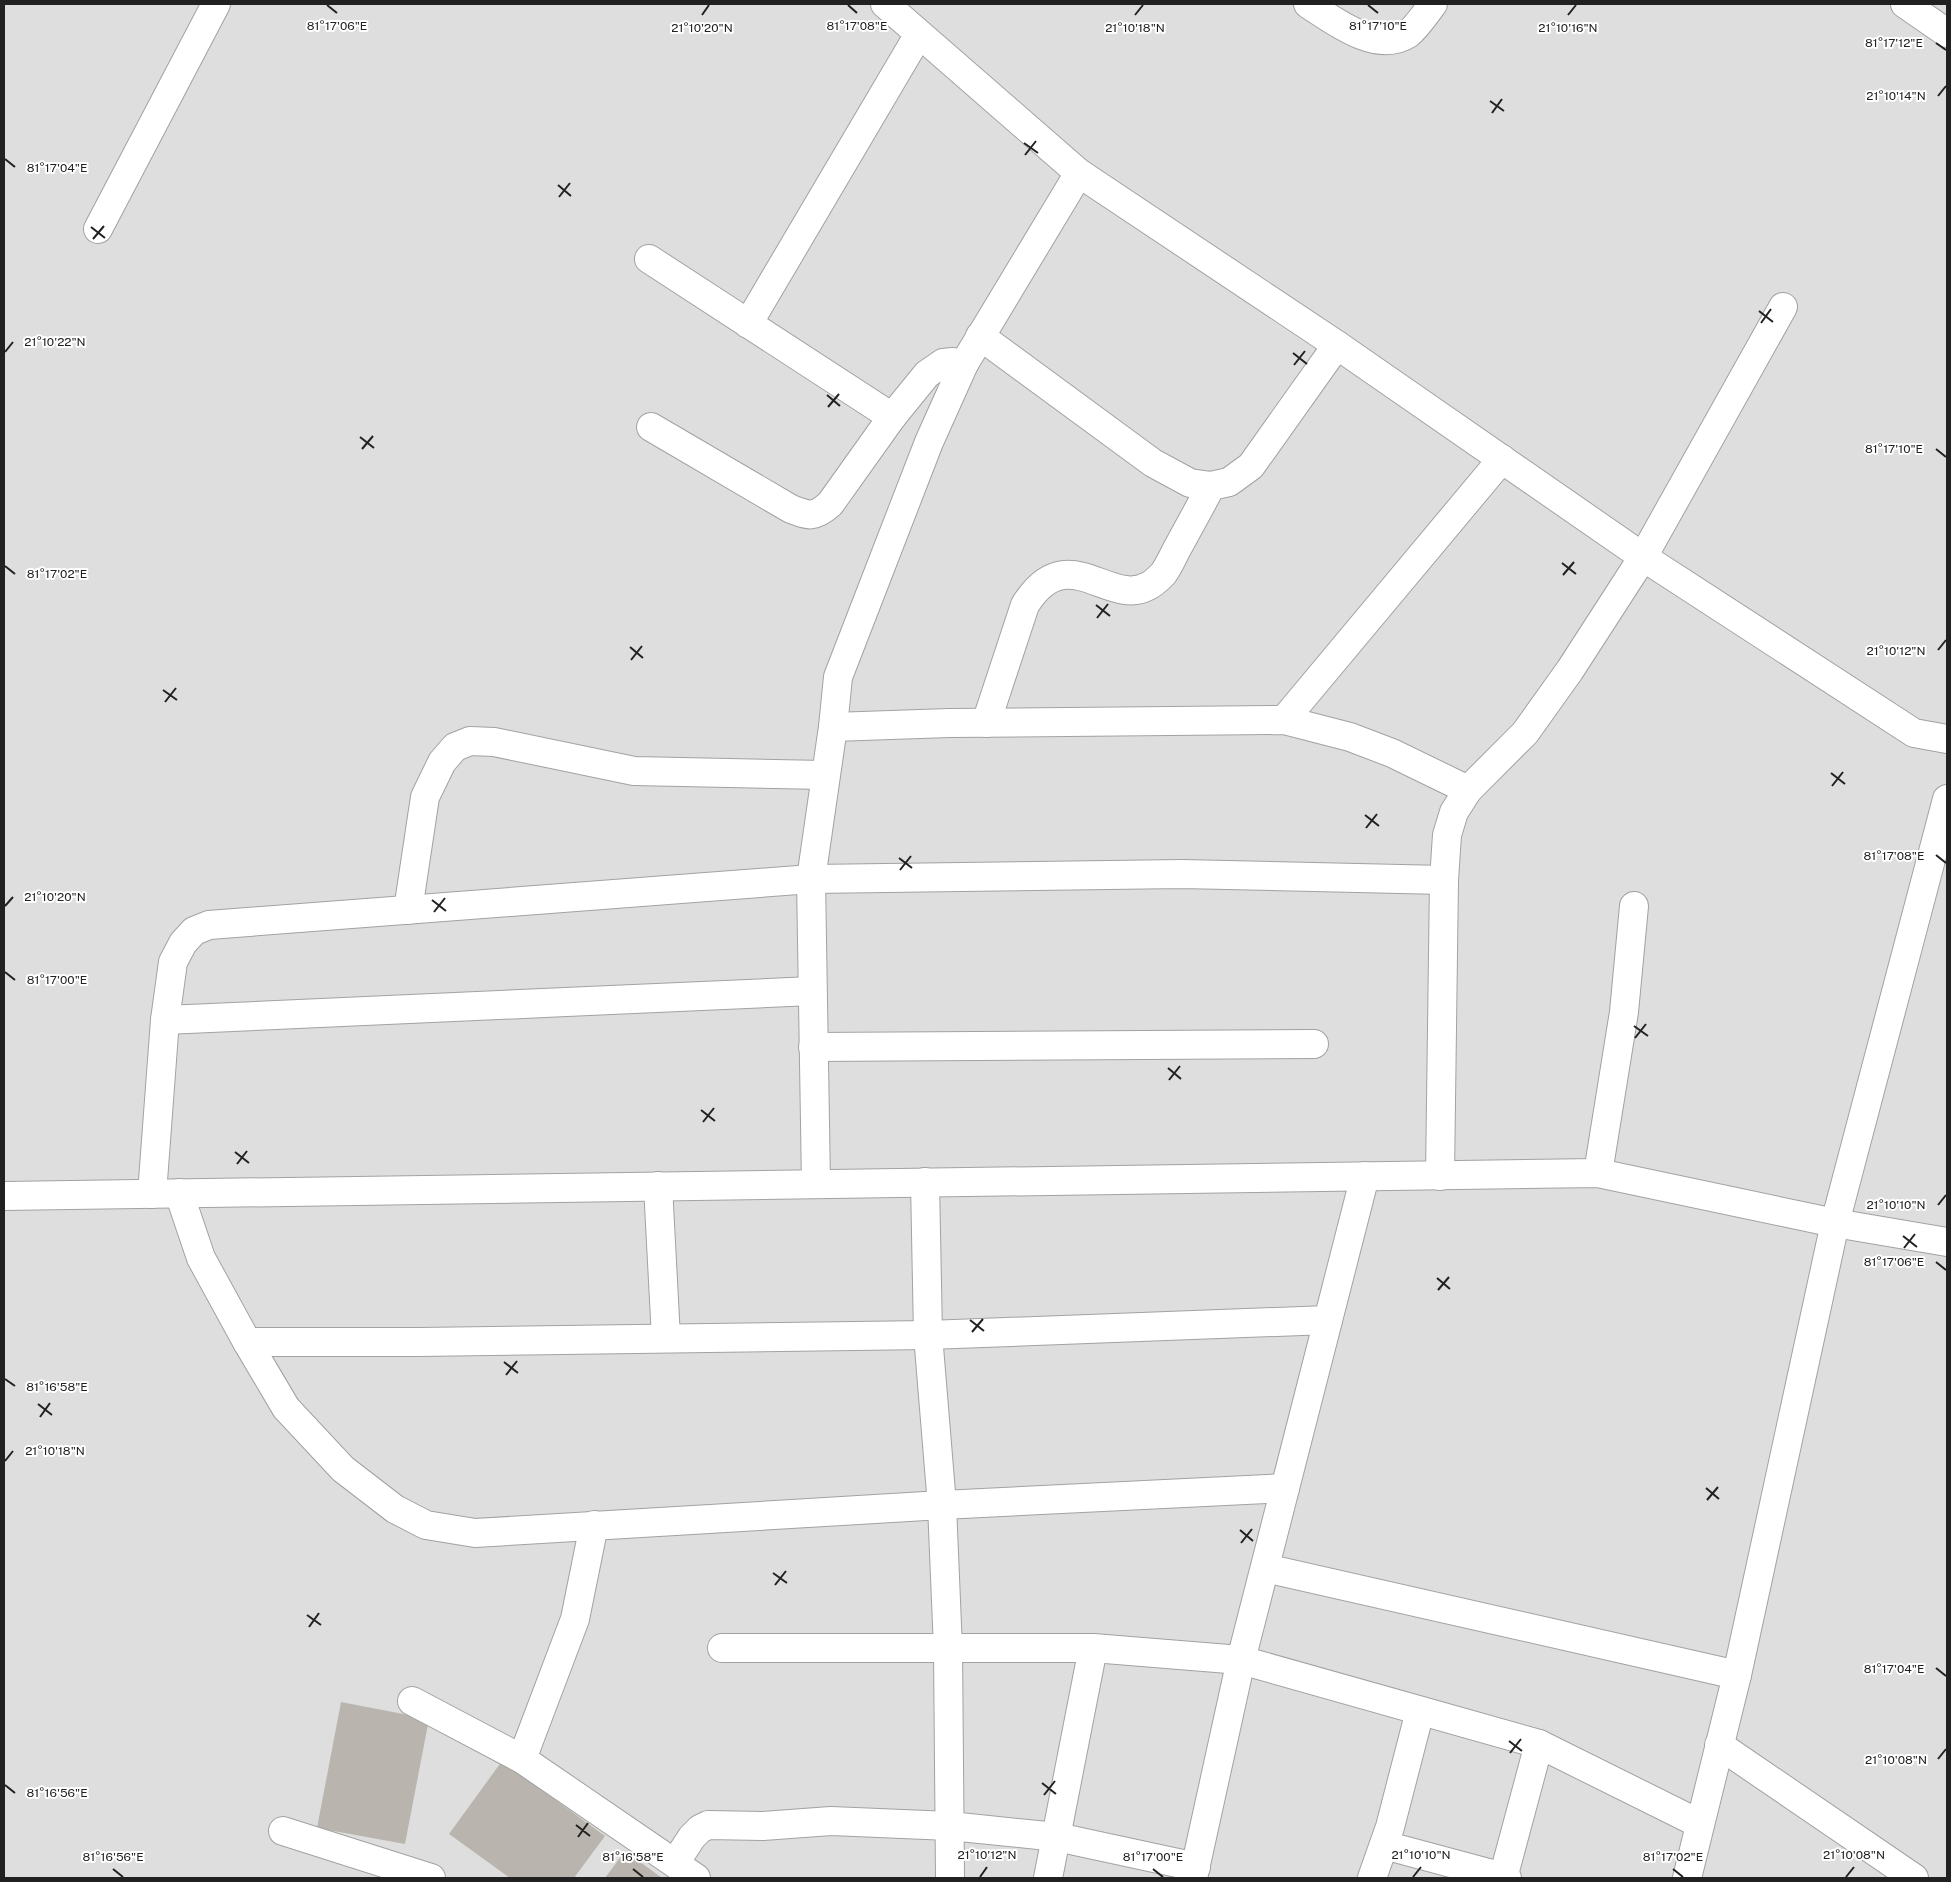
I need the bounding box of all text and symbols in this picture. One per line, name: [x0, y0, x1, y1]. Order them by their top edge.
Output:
text: 81°17'06"E: [307, 19, 367, 33]
text: 81°17'08"E: [827, 19, 887, 33]
text: 81°17'10"E: [1349, 19, 1407, 33]
text: 21°10'20"N: [671, 21, 733, 35]
text: 21°10'18"N: [1105, 21, 1165, 35]
text: 21°10'16"N: [1538, 21, 1598, 35]
text: 81°17'12"E: [1865, 36, 1923, 50]
text: 21°10'14"N: [1866, 89, 1926, 103]
text: 81°17'04"E: [27, 161, 87, 175]
text: 21°10'22"N: [24, 335, 86, 349]
text: 81°17'10"E: [1865, 442, 1923, 456]
text: 81°17'02"E: [27, 567, 87, 581]
text: 21°10'12"N: [1867, 644, 1926, 658]
text: 81°17'08"E: [1864, 849, 1924, 863]
text: 21°10'20"N: [24, 890, 86, 904]
text: 81°17'00"E: [27, 973, 87, 987]
text: 21°10'10"N: [1866, 1198, 1926, 1212]
text: 81°17'06"E: [1864, 1255, 1924, 1269]
text: 81°16'58"E: [26, 1380, 88, 1394]
text: 21°10'18"N: [25, 1444, 85, 1458]
text: 81°17'04"E: [1864, 1662, 1924, 1676]
text: 21°10'08"N: [1865, 1753, 1927, 1767]
text: 81°16'56"E: [26, 1786, 88, 1800]
text: 21°10'12"N: [958, 1848, 1017, 1862]
text: 21°10'10"N: [1391, 1848, 1451, 1862]
text: 21°10'08"N: [1823, 1848, 1885, 1862]
text: 81°16'56"E: [82, 1850, 144, 1864]
text: 81°16'58"E: [602, 1850, 664, 1864]
text: 81°17'00"E: [1123, 1850, 1183, 1864]
text: 81°17'02"E: [1643, 1850, 1703, 1864]

